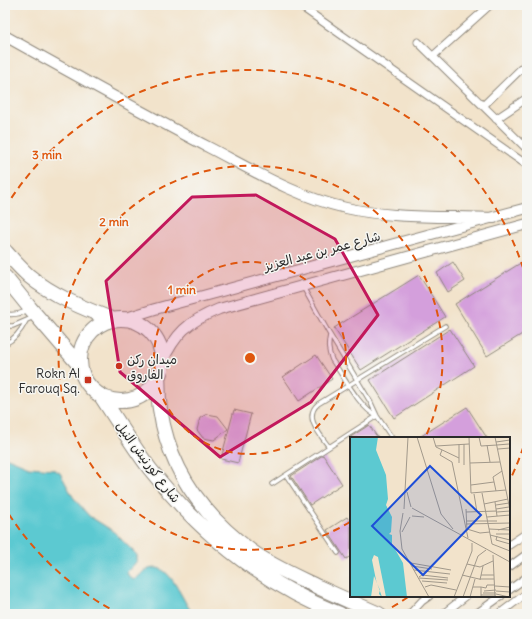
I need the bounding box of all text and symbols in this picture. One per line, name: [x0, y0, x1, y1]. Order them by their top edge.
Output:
text: 3 min: [32, 147, 62, 162]
text: 2 min: [99, 214, 129, 229]
street label: شارع عمر بن عبد العزيز: [261, 227, 382, 276]
text: 1 min: [168, 282, 196, 297]
place label: ميدان ركن الفاروق: [127, 351, 177, 384]
centre of rings: [243, 351, 257, 365]
marker: ميدان ركن الفاروق: [114, 361, 124, 371]
place label: Rokn Al Farouq Sq.: [18, 365, 80, 397]
marker: Rokn Al Farouq Sq.: [83, 375, 93, 385]
street label: شارع كورنيش النيل: [111, 418, 184, 507]
inset map: [350, 437, 510, 597]

